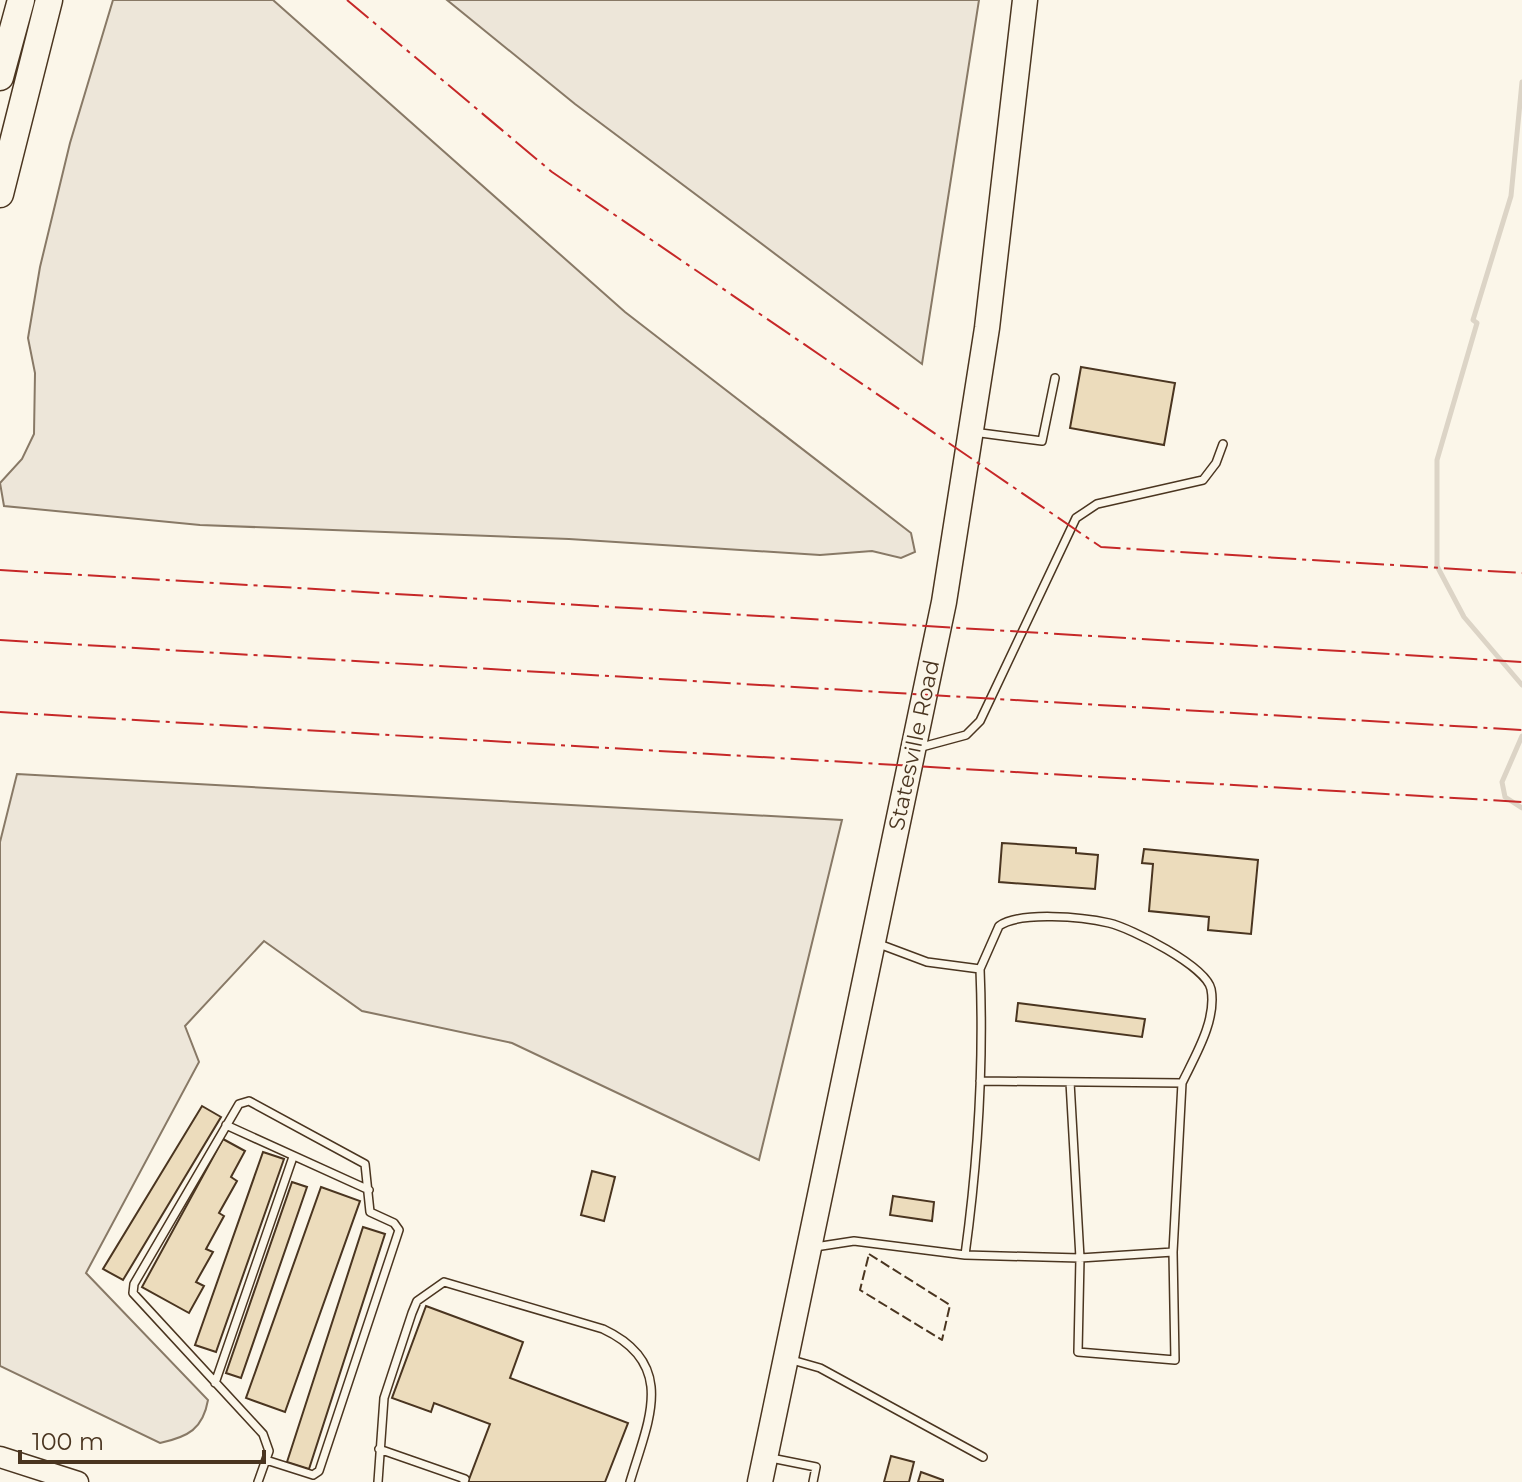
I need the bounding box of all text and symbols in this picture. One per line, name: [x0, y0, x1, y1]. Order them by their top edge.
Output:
street label: Statesville Road: [883, 657, 945, 833]
scale bar: [20, 1414, 264, 1464]
text: 100 m: [32, 1427, 104, 1456]

